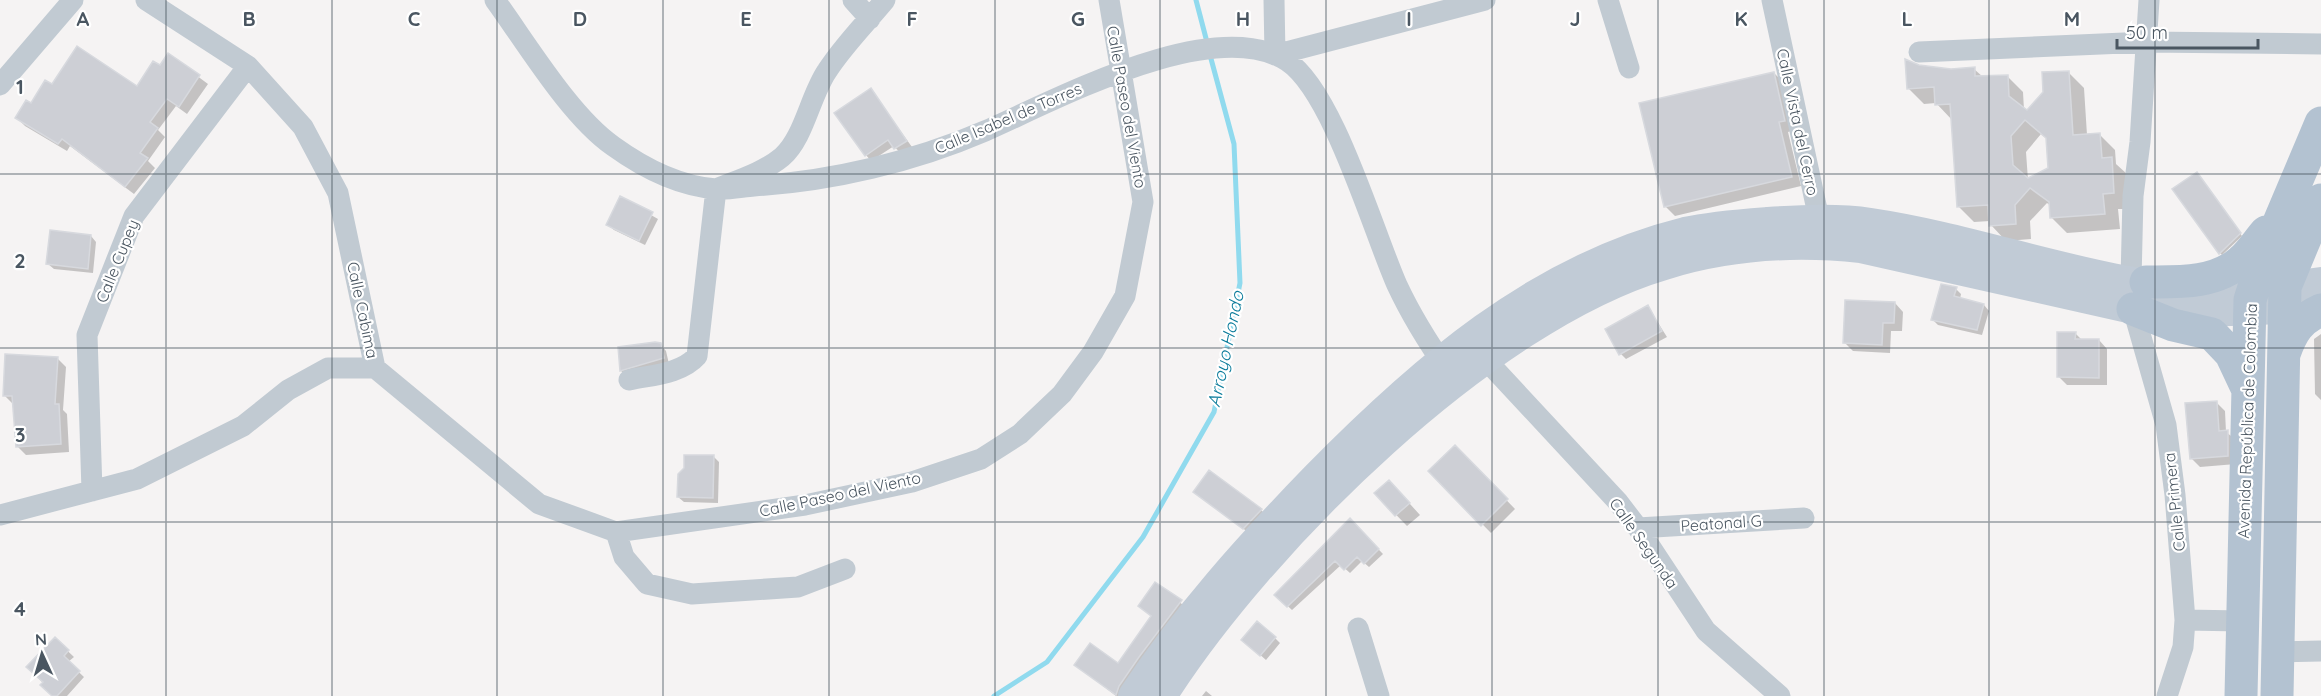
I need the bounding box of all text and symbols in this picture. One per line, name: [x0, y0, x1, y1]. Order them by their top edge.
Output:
text: A: [77, 6, 90, 31]
text: B: [242, 6, 256, 31]
text: C: [408, 6, 421, 31]
text: D: [573, 6, 587, 31]
text: E: [740, 6, 752, 31]
text: F: [906, 6, 918, 31]
text: G: [1071, 6, 1085, 31]
text: H: [1236, 6, 1250, 31]
text: I: [1406, 6, 1412, 31]
text: J: [1569, 6, 1581, 31]
text: K: [1734, 6, 1748, 31]
text: L: [1901, 6, 1913, 31]
text: M: [2064, 6, 2080, 31]
scale bar: [2117, 12, 2258, 50]
text: 50 m: [2126, 21, 2168, 44]
street label: Calle Paseo del Viento: [1103, 24, 1151, 190]
street label: Calle Vista del Cerro: [1773, 47, 1823, 197]
text: 1: [16, 74, 24, 99]
street label: Calle Isabel de Torres: [931, 78, 1085, 158]
street label: Calle Cupey: [91, 216, 143, 306]
text: 2: [14, 248, 26, 273]
street label: Calle Cabima: [343, 260, 383, 360]
water label: Arroyo Hondo: [1202, 288, 1249, 409]
street label: Avenida República de Colombia: [2233, 303, 2261, 539]
text: 3: [15, 422, 25, 447]
street label: Calle Primera: [2159, 452, 2189, 552]
street label: Calle Paseo del Viento: [757, 467, 923, 521]
street label: Calle Segunda: [1605, 494, 1683, 592]
street label: Peatonal G: [1680, 510, 1762, 536]
text: 4: [14, 596, 26, 621]
north arrow: [12, 624, 72, 684]
text: N: [34, 629, 48, 649]

